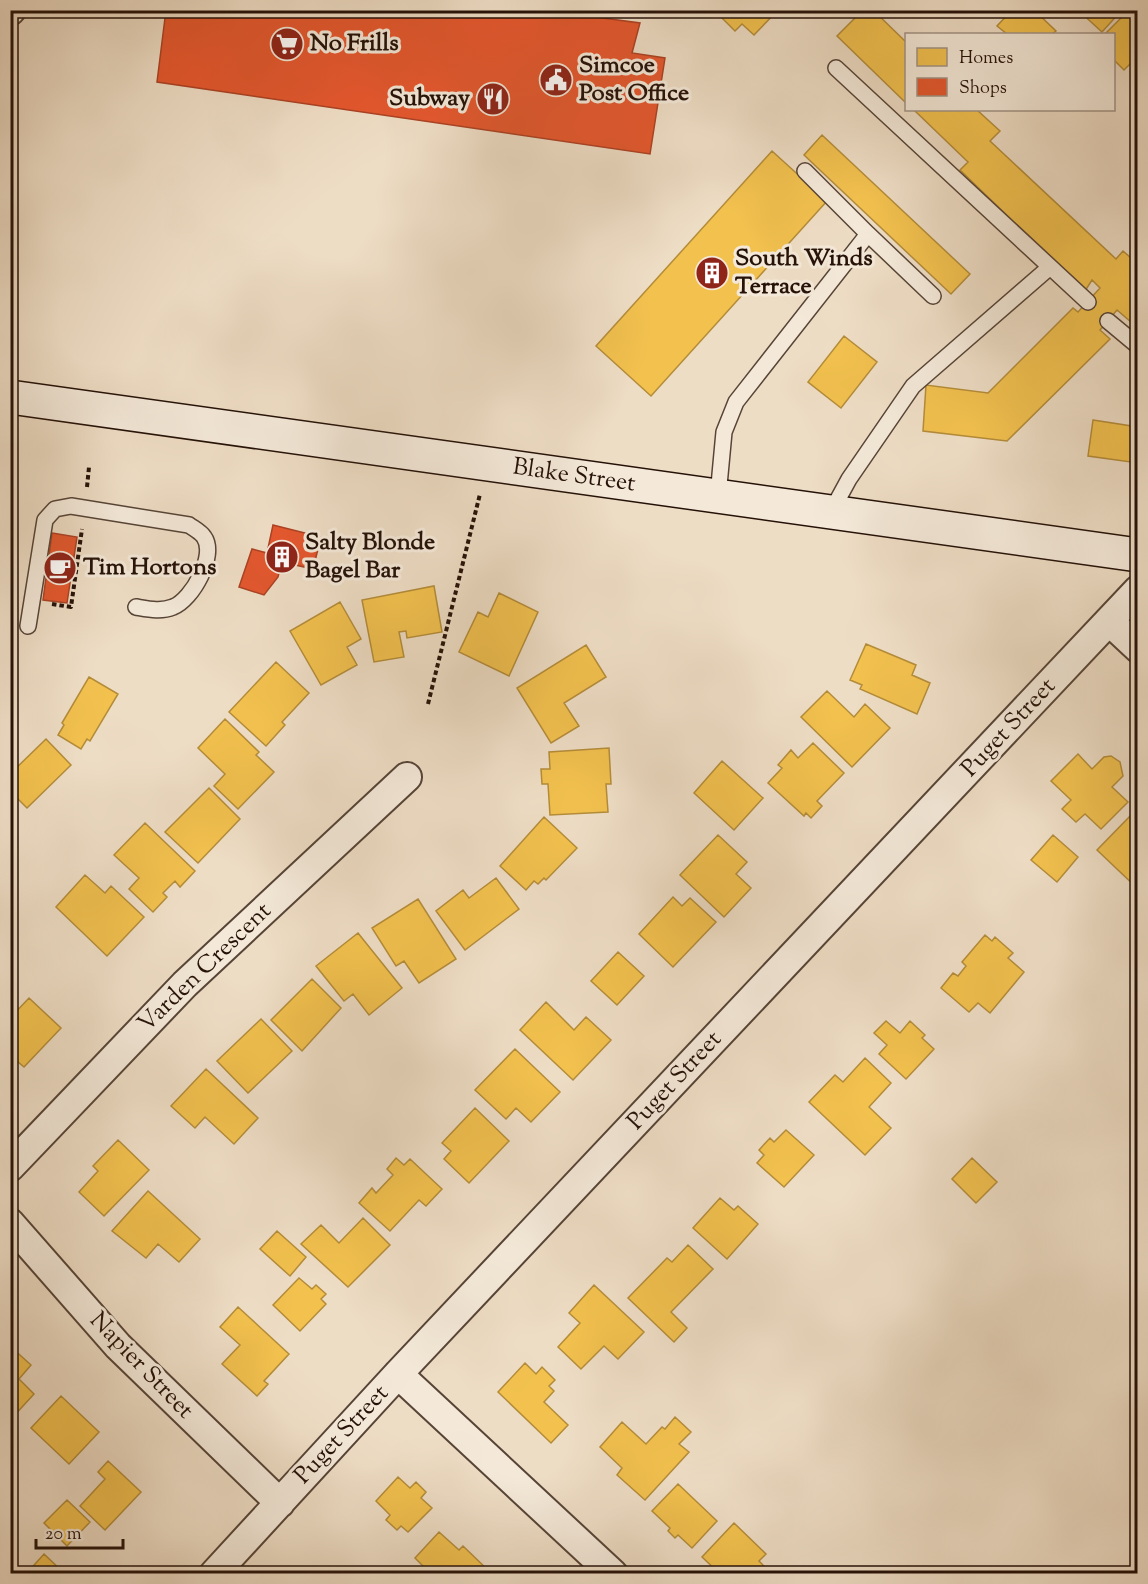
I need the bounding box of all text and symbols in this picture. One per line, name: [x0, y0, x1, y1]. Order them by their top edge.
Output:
supermarket icon: No Frills: [269, 26, 305, 62]
place label: No Frills: [310, 27, 399, 61]
legend: [905, 33, 1115, 111]
text: Homes: [959, 46, 1013, 72]
place label: Simcoe Post Office: [579, 49, 689, 111]
public building icon: Simcoe Post Office: [538, 62, 574, 98]
text: Shops: [959, 76, 1007, 102]
restaurant icon: Subway: [475, 81, 511, 117]
place label: Subway: [389, 82, 470, 116]
place label: South Winds Terrace: [735, 242, 873, 304]
building icon: South Winds Terrace: [694, 255, 730, 291]
street label: Blake Street: [510, 451, 638, 501]
place label: Salty Blonde Bagel Bar: [305, 526, 435, 588]
building icon: Salty Blonde Bagel Bar: [264, 539, 300, 575]
cafe icon: Tim Hortons: [42, 550, 78, 586]
place label: Tim Hortons: [83, 551, 217, 585]
street label: Puget Street: [954, 671, 1064, 785]
street label: Varden Crescent: [131, 895, 279, 1041]
street label: Puget Street: [620, 1024, 730, 1138]
street label: Napier Street: [81, 1305, 201, 1427]
street label: Puget Street: [287, 1378, 397, 1492]
scale bar: [36, 1512, 123, 1550]
text: 20 m: [45, 1522, 82, 1548]

